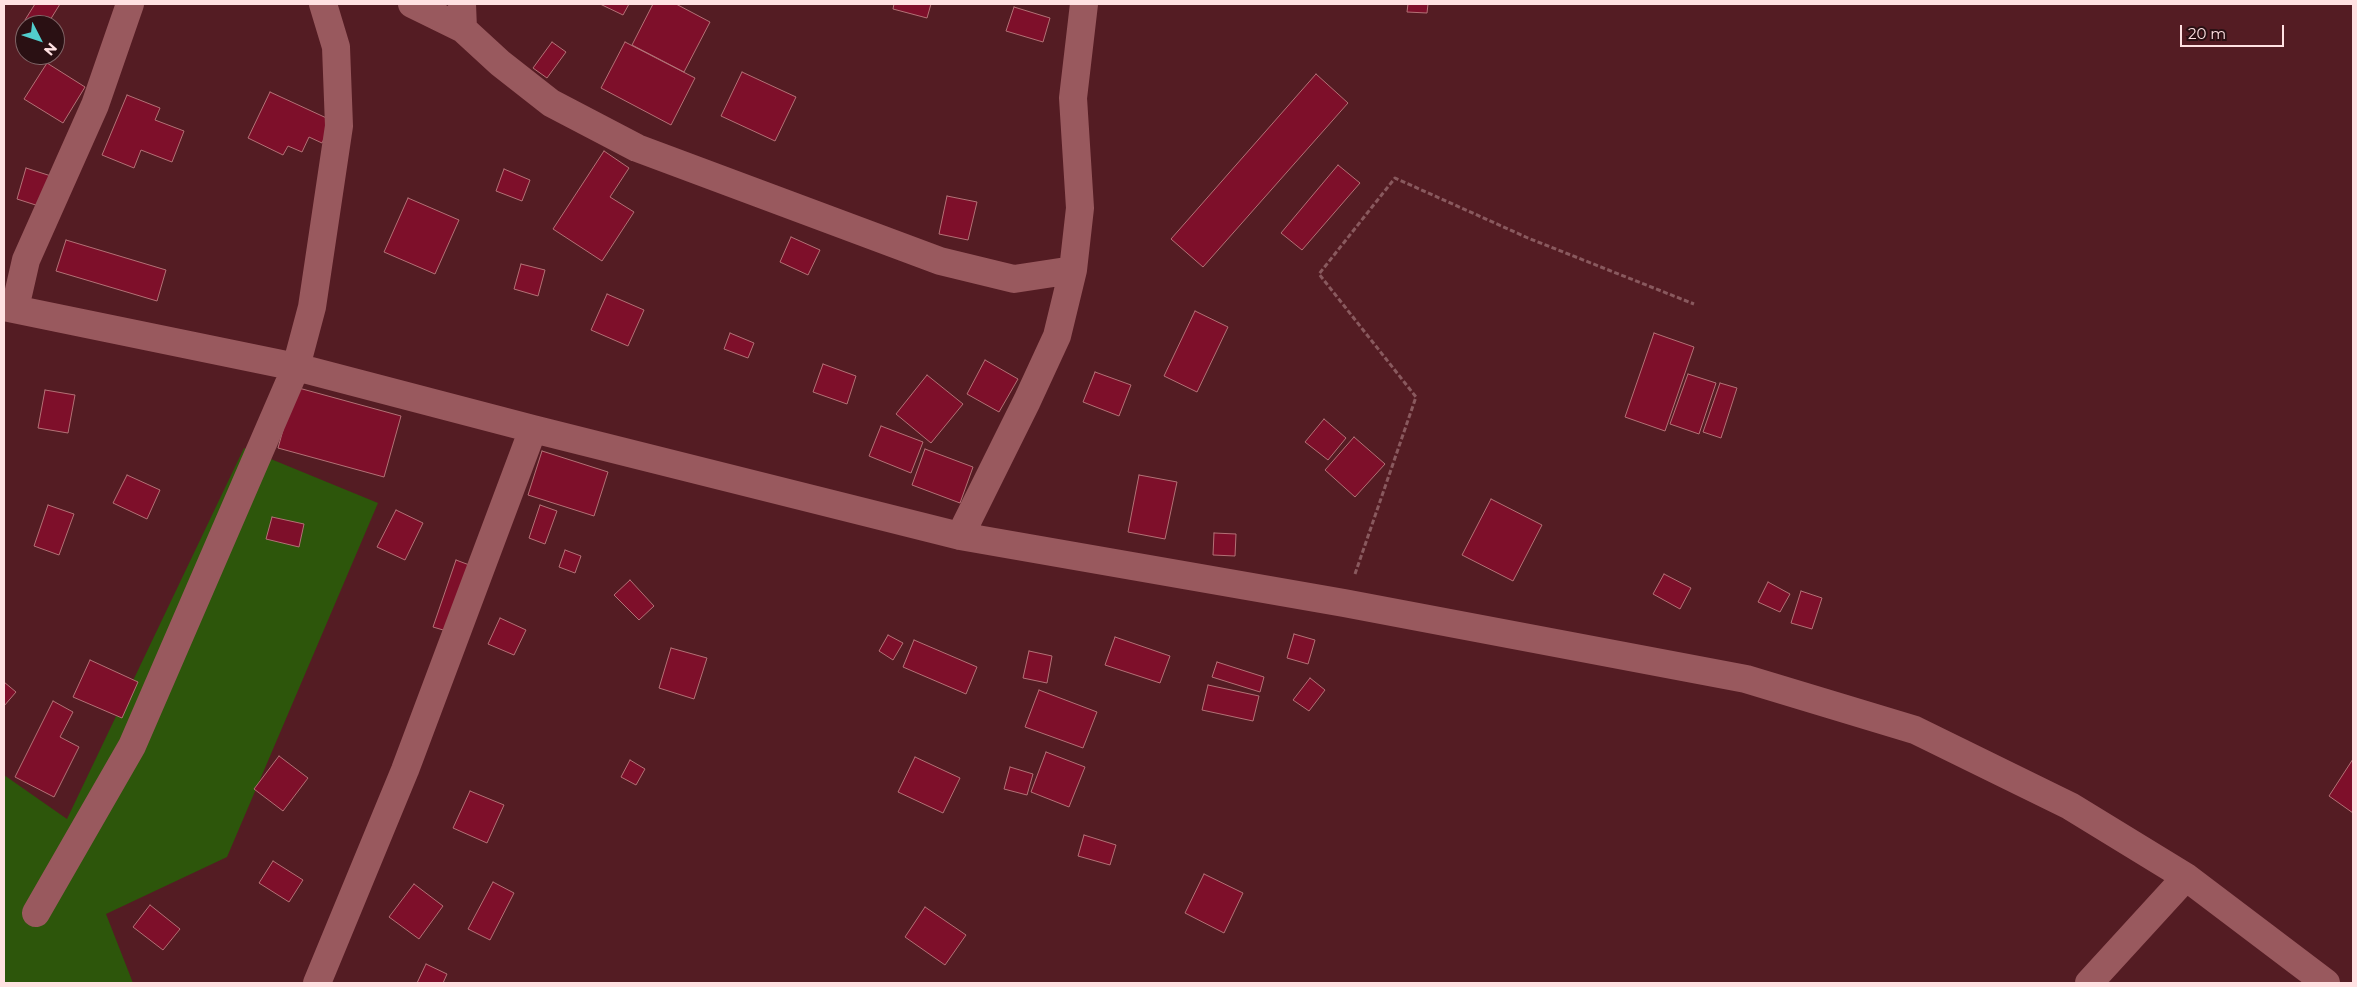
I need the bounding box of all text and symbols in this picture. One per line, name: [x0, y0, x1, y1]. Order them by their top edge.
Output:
north arrow: [15, 15, 65, 65]
scale bar: [2182, 15, 2286, 47]
text: 20 m: [2188, 24, 2226, 43]
text: N: [40, 39, 61, 59]

